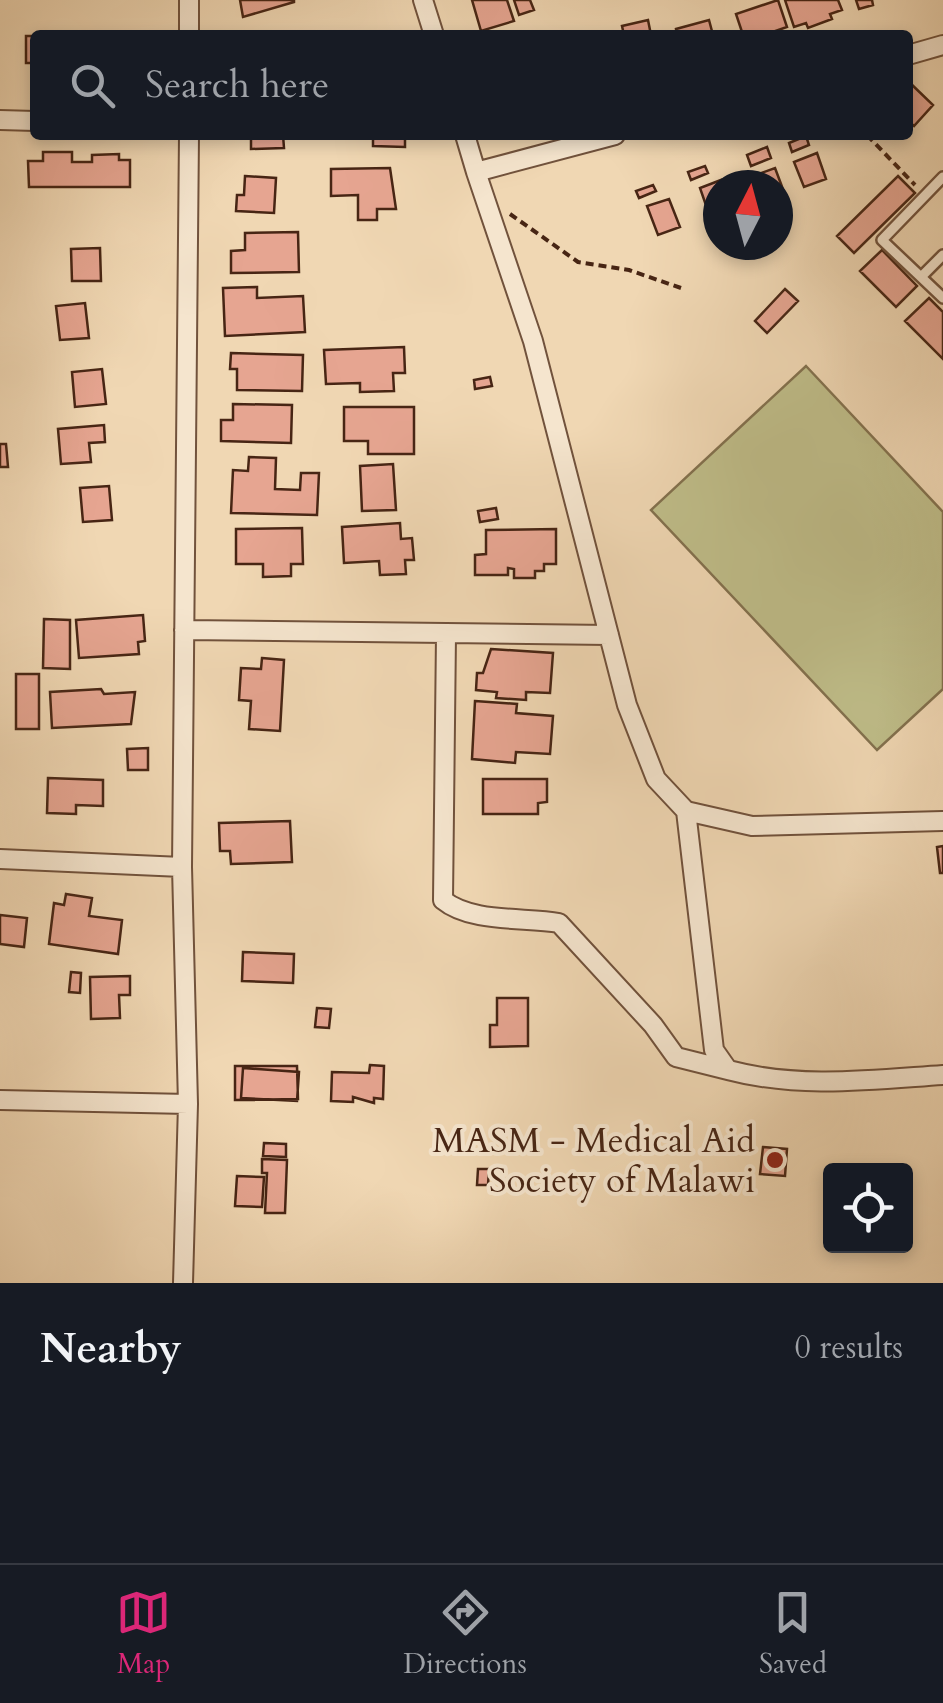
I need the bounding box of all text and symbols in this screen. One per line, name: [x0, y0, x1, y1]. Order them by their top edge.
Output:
search box: [30, 30, 913, 140]
icon: search: [65, 58, 120, 113]
text: Search here: [145, 59, 329, 111]
north arrow: [703, 170, 793, 260]
place label: MASM - Medical Aid Society of Malawi: [432, 1117, 755, 1205]
marker: MASM - Medical Aid Society of Malawi: [764, 1149, 786, 1171]
map controls: [823, 1163, 913, 1253]
button: locate: [823, 1163, 913, 1253]
text: Nearby: [40, 1320, 182, 1377]
text: 0 results: [795, 1326, 903, 1370]
tab: Map: [116, 1585, 171, 1683]
tab: Directions: [403, 1585, 527, 1683]
tab: Saved: [759, 1585, 827, 1683]

